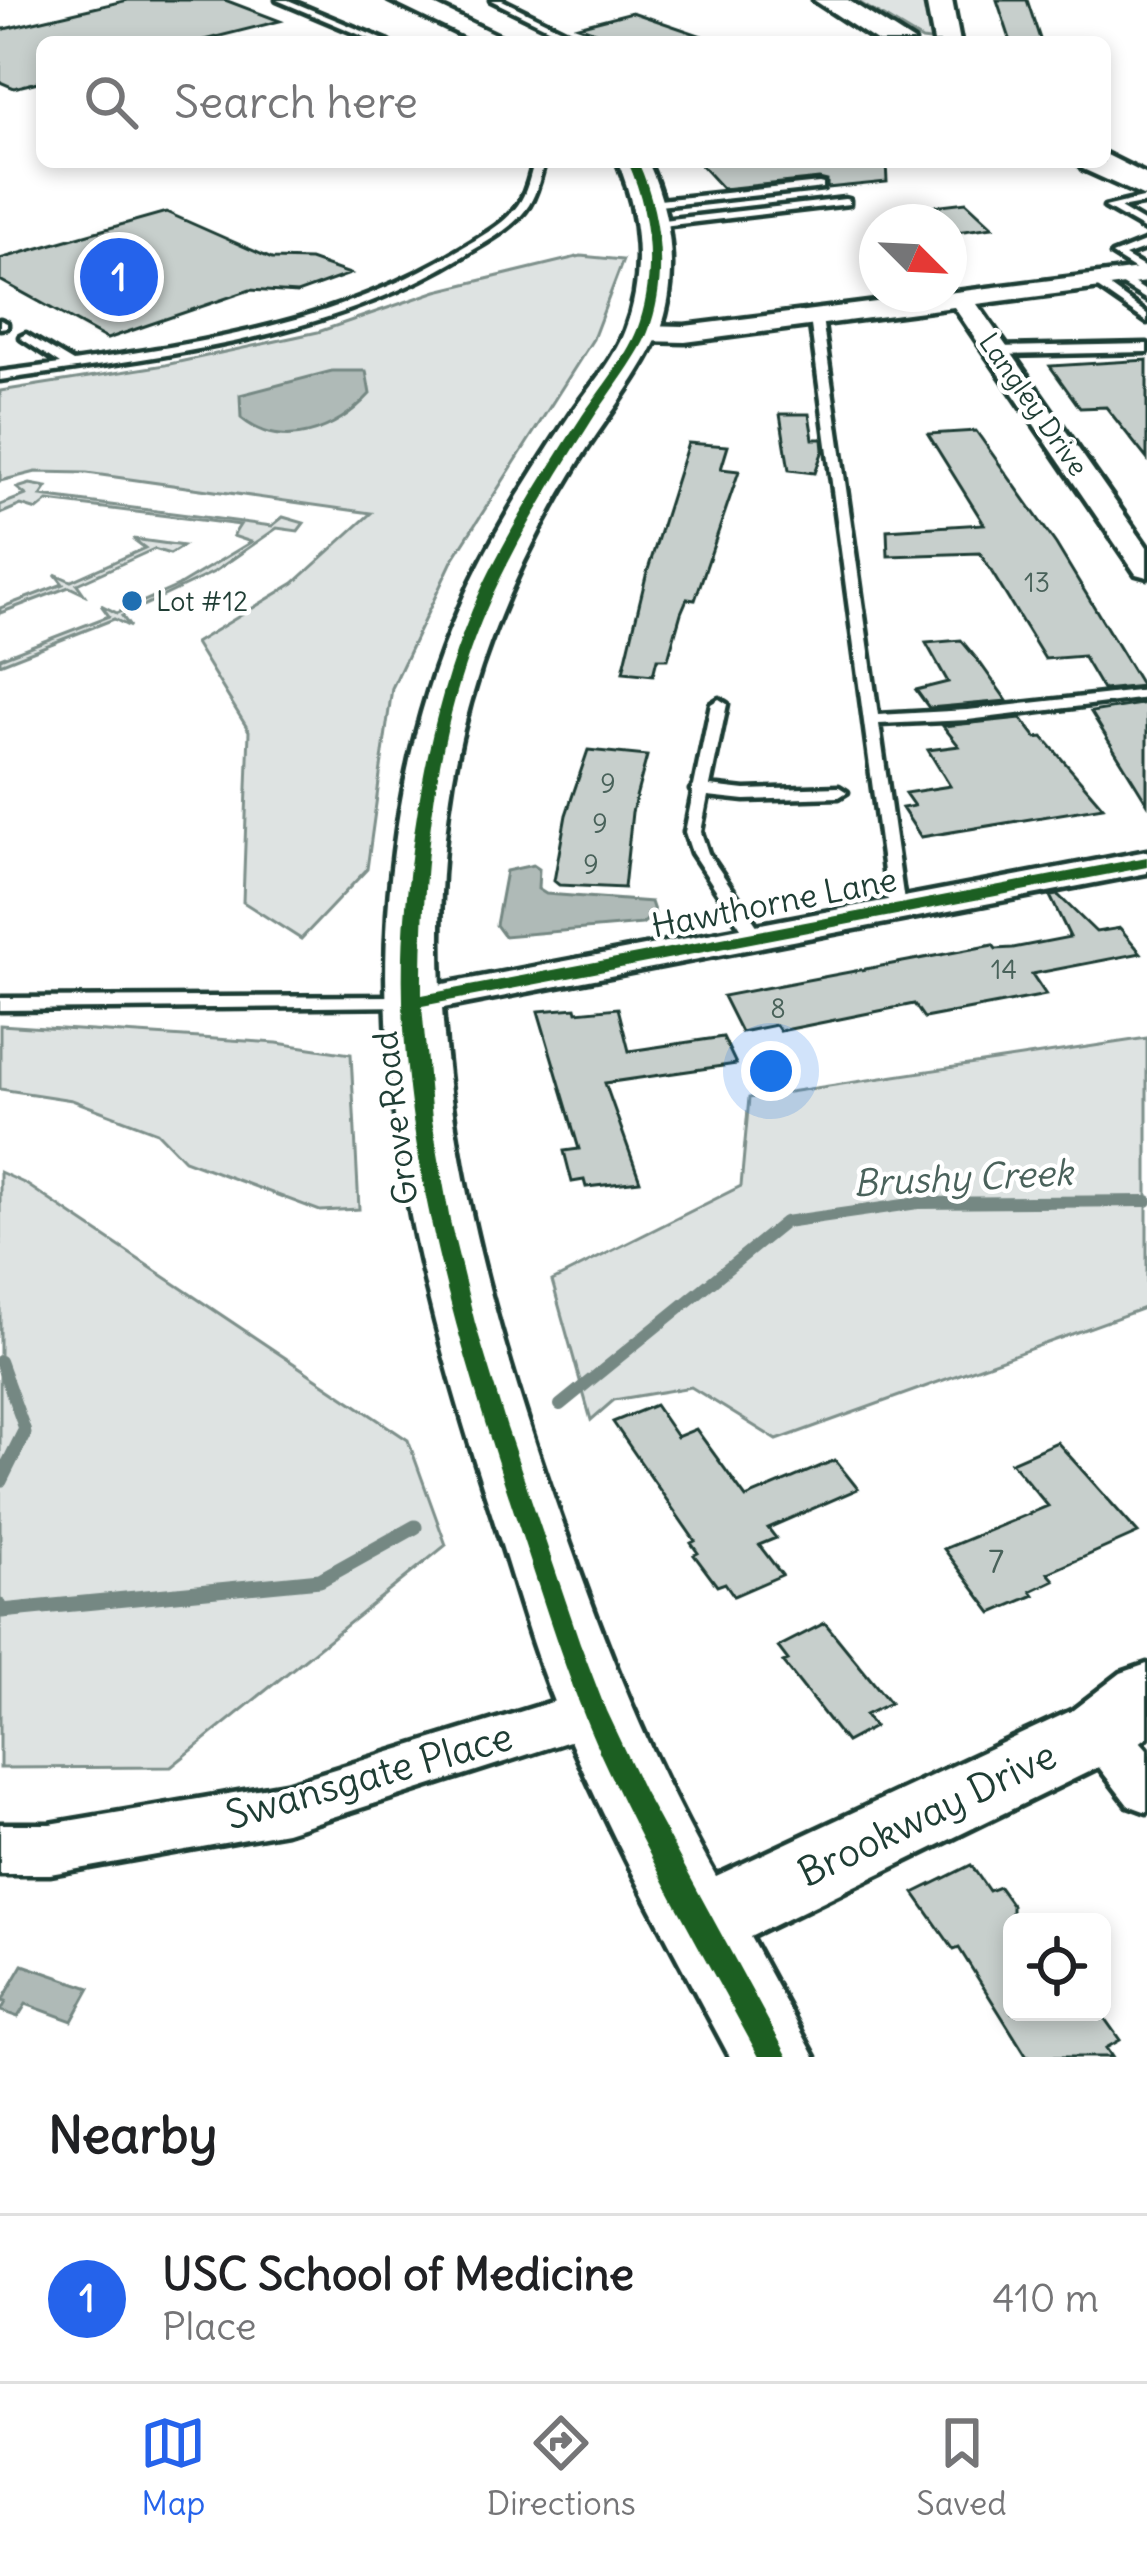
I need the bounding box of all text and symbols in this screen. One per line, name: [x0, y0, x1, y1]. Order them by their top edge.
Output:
search box: [36, 36, 1111, 168]
icon: search: [78, 69, 144, 135]
text: Search here: [174, 74, 418, 130]
north arrow: [859, 204, 967, 312]
pin: 1: [80, 232, 158, 322]
street label: Langley Drive: [972, 326, 1096, 482]
house number: 13: [1024, 565, 1050, 599]
place label: Lot #12: [156, 584, 248, 618]
marker: Lot #12: [119, 588, 145, 614]
house number: 9: [600, 766, 616, 800]
house number: 9: [592, 806, 608, 840]
house number: 9: [583, 847, 599, 881]
street label: Hawthorne Lane: [648, 858, 900, 946]
house number: 14: [991, 952, 1017, 986]
house number: 8: [770, 991, 786, 1025]
street label: Grove Road: [364, 1029, 426, 1207]
your location: [741, 1041, 801, 1101]
water label: Brushy Creek: [852, 1150, 1076, 1206]
house number: 7: [988, 1540, 1004, 1582]
street label: Swansgate Place: [220, 1712, 518, 1840]
street label: Brookway Drive: [790, 1730, 1064, 1898]
map controls: [1003, 1913, 1111, 2021]
button: locate: [1003, 1913, 1111, 2021]
text: Nearby: [48, 2103, 217, 2167]
text: USC School of Medicine: [162, 2246, 634, 2302]
text: 1: [79, 2274, 95, 2323]
text: 410 m: [992, 2274, 1099, 2323]
text: Place: [162, 2302, 256, 2351]
tab: Map: [140, 2410, 206, 2524]
tab: Directions: [487, 2410, 636, 2524]
tab: Saved: [916, 2410, 1007, 2524]

